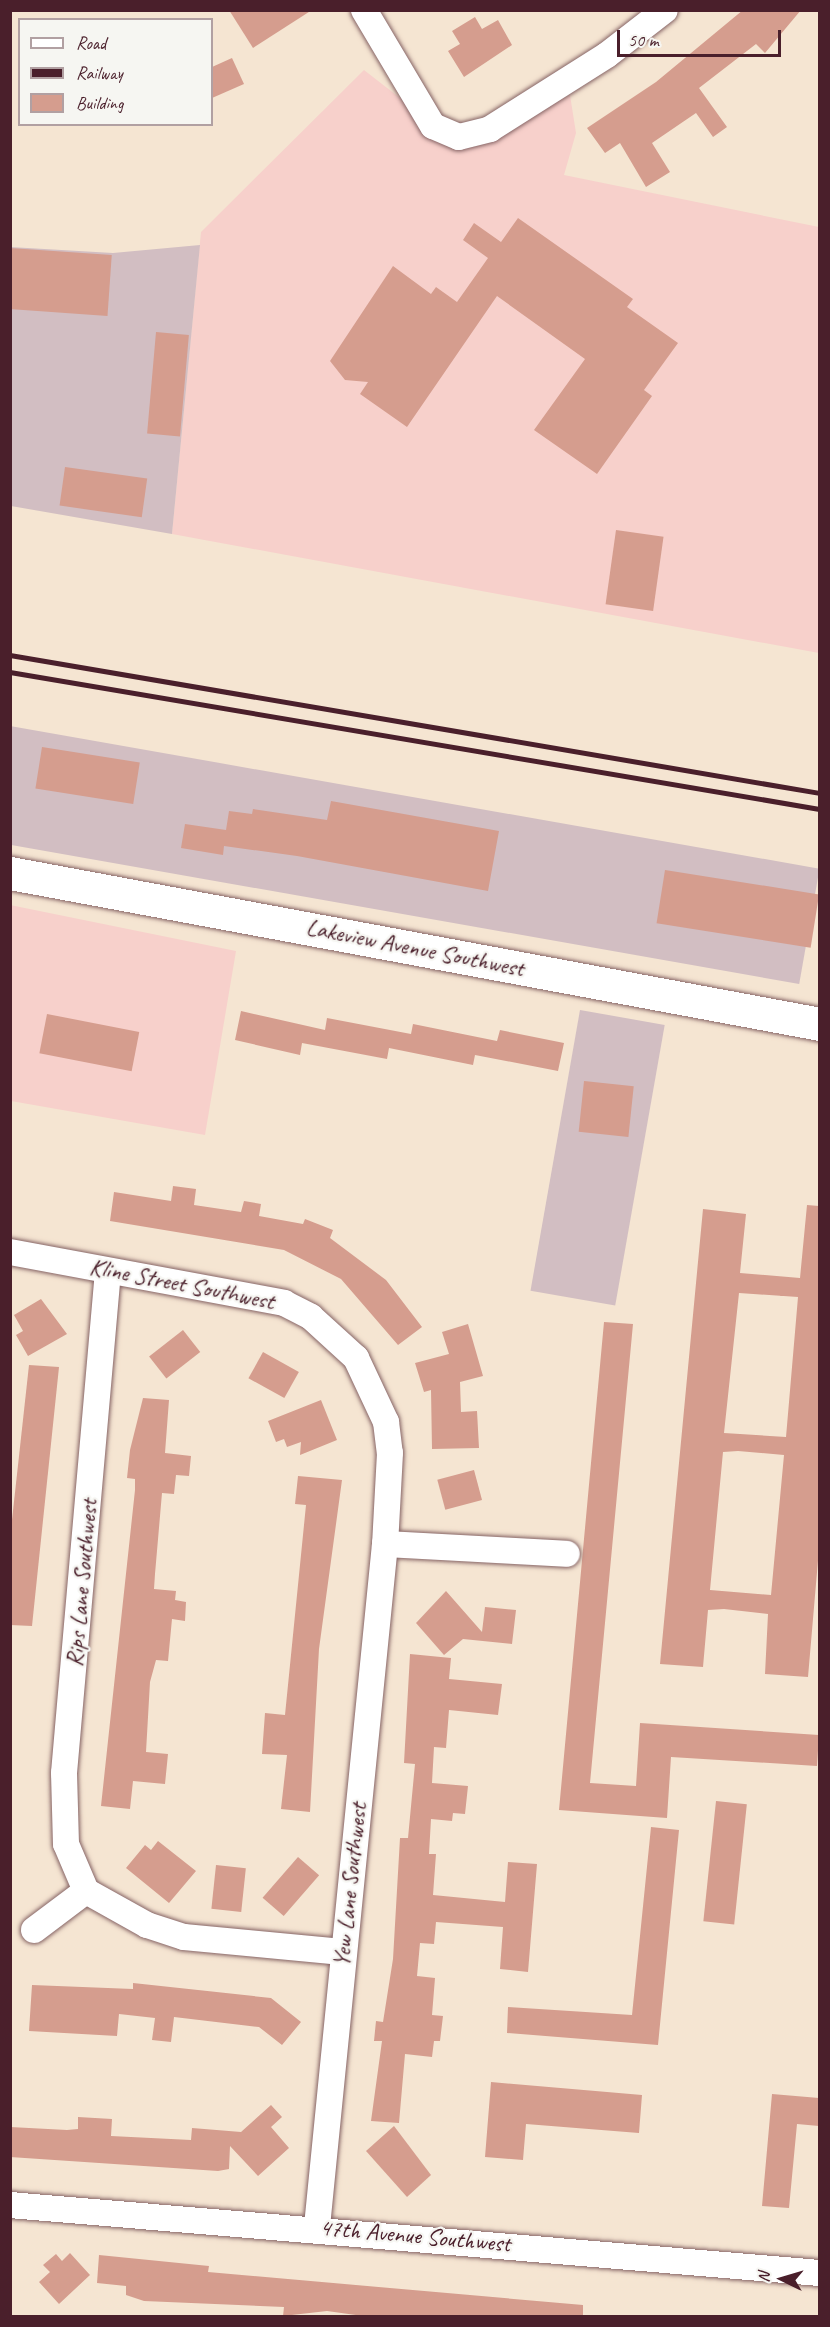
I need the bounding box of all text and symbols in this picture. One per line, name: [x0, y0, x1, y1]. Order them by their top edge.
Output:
legend: [18, 18, 213, 126]
scale bar: [620, 18, 784, 56]
text: 50 m: [628, 29, 659, 51]
text: Road: [76, 32, 106, 54]
text: Railway: [76, 62, 123, 84]
text: Building: [76, 92, 123, 114]
street label: Lakeview Avenue Southwest: [304, 913, 526, 983]
street label: Kline Street Southwest: [87, 1252, 277, 1316]
street label: Rips Lane Southwest: [60, 1497, 104, 1669]
street label: Yew Lane Southwest: [327, 1801, 373, 1969]
street label: 47th Avenue Southwest: [319, 2213, 511, 2259]
north arrow: [752, 2249, 812, 2309]
text: N: [754, 2272, 774, 2283]

